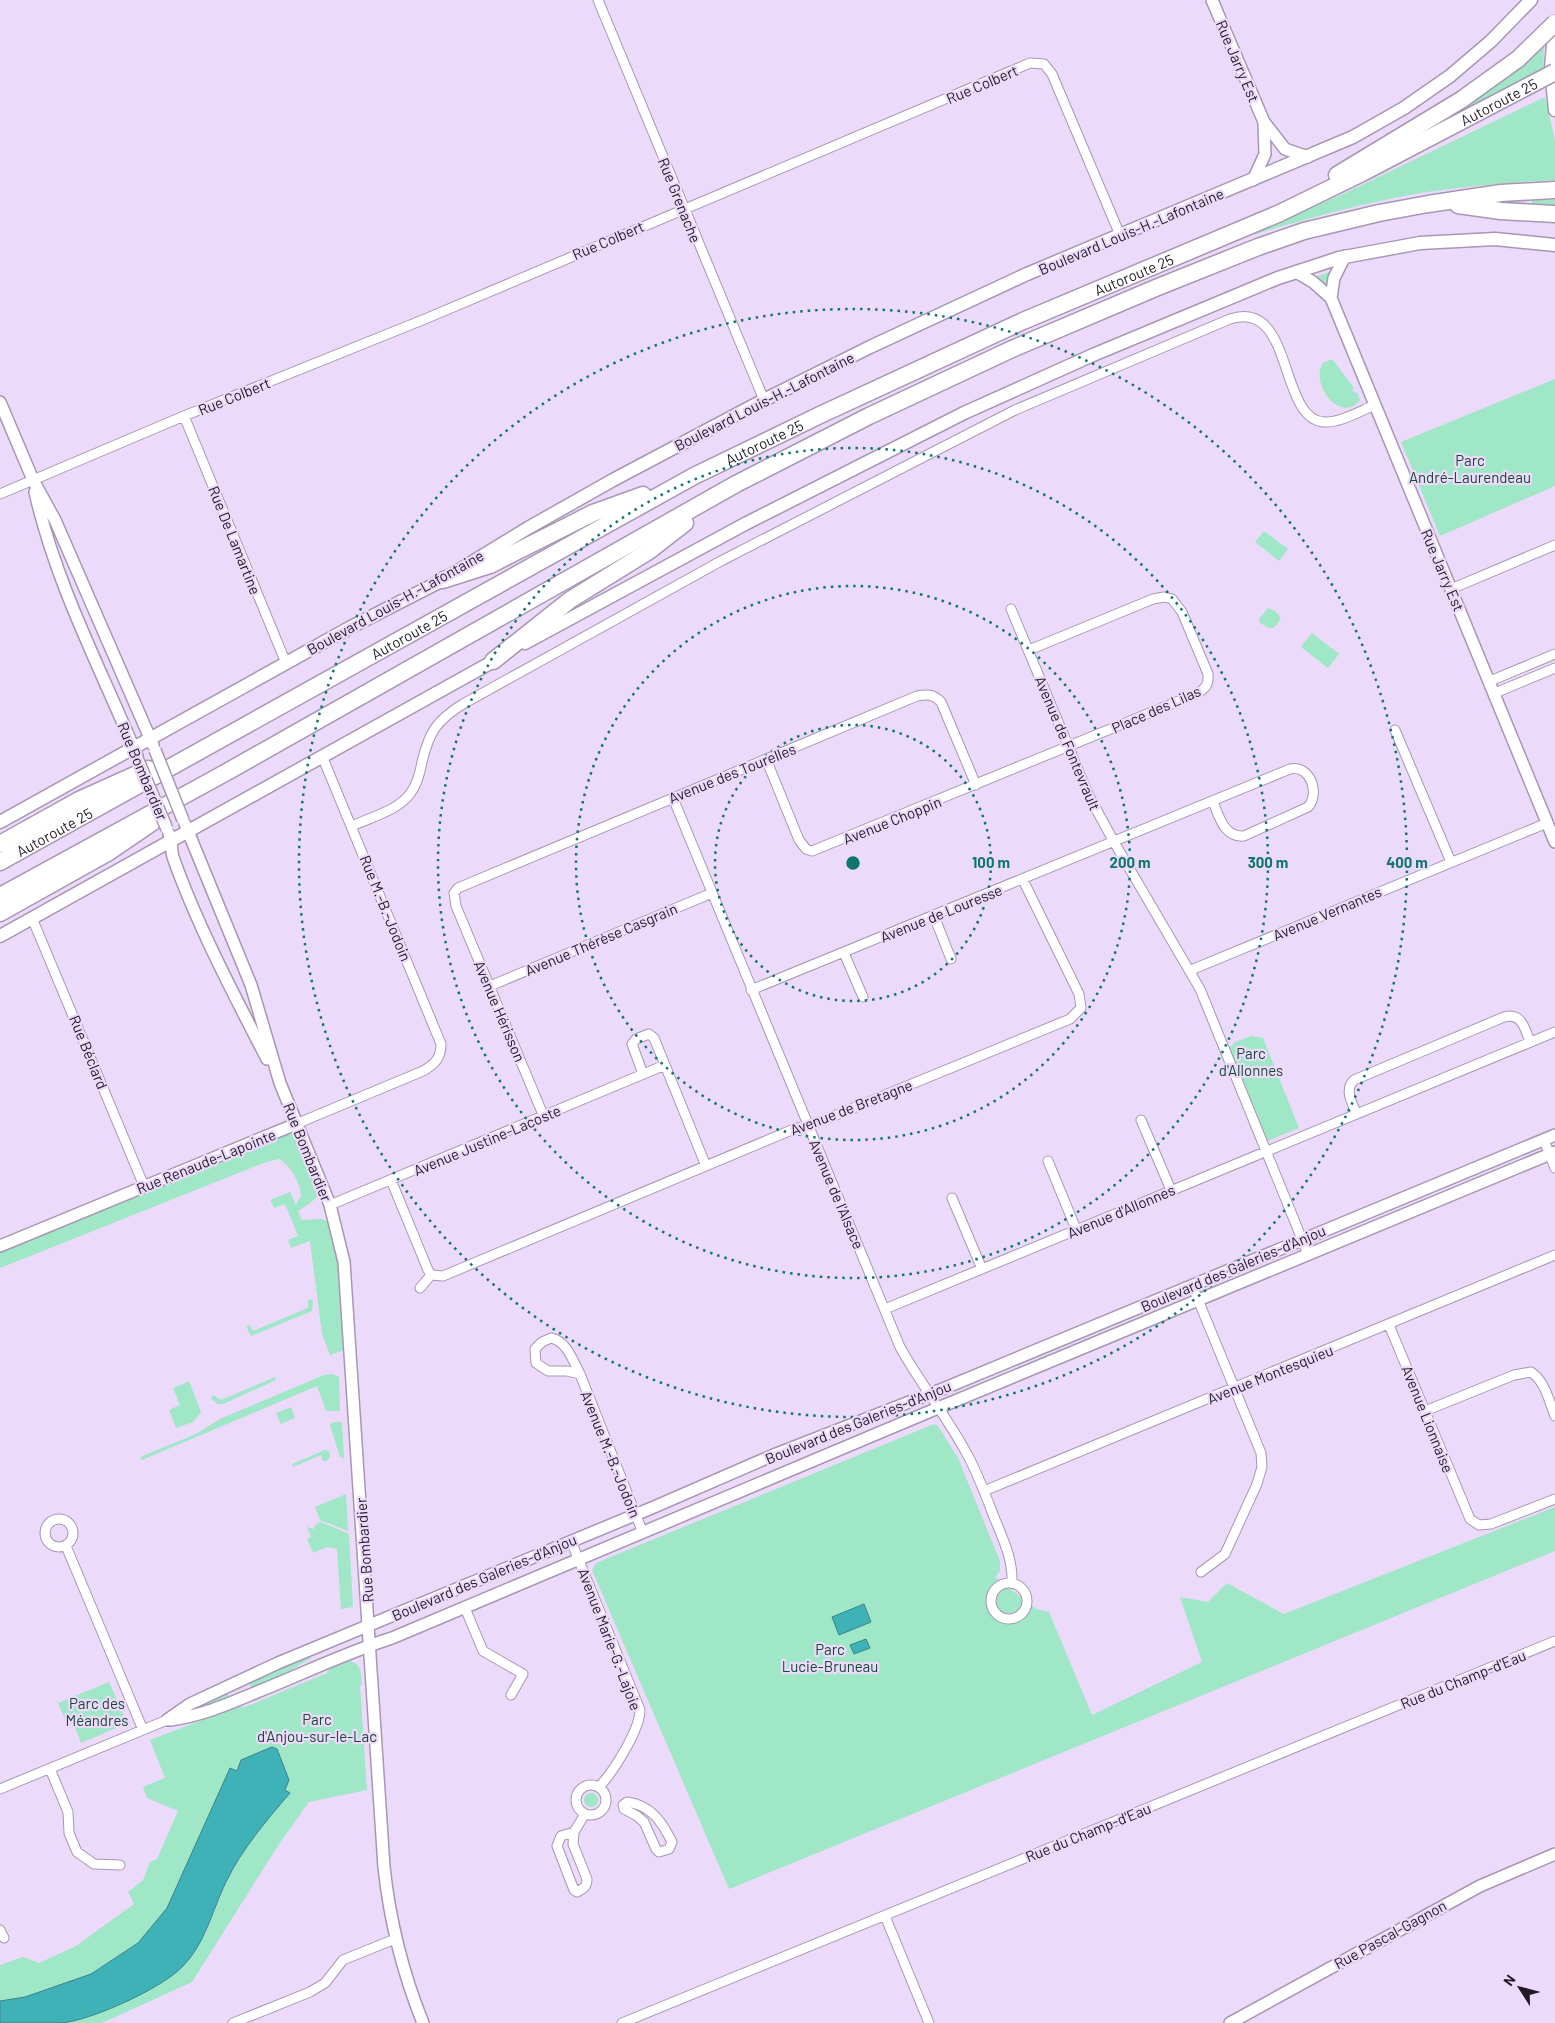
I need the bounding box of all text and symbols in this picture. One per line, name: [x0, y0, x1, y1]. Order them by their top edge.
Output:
street label: Rue Jarry Est: [1213, 17, 1263, 105]
street label: Rue Colbert: [943, 61, 1021, 107]
street label: Autoroute 25: [1457, 74, 1540, 129]
street label: Rue Grenache: [655, 155, 705, 245]
street label: Boulevard Louis-H.-Lafontaine: [1036, 184, 1226, 278]
street label: Rue Colbert: [569, 217, 647, 263]
street label: Autoroute 25: [1091, 250, 1176, 299]
street label: Boulevard Louis-H.-Lafontaine: [671, 348, 857, 454]
street label: Rue Colbert: [195, 373, 273, 419]
street label: Autoroute 25: [722, 416, 806, 469]
park label: Parc André-Laurendeau: [1409, 451, 1531, 486]
street label: Rue De Lamartine: [205, 483, 265, 597]
street label: Rue Jarry Est: [1418, 526, 1468, 614]
street label: Boulevard Louis-H.-Lafontaine: [303, 546, 487, 658]
street label: Autoroute 25: [368, 606, 450, 663]
street label: Avenue de Fontevrault: [1032, 673, 1104, 813]
street label: Place des Lilas: [1109, 681, 1203, 737]
street label: Rue Bombardier: [114, 719, 172, 823]
street label: Avenue des Tourelles: [666, 739, 798, 807]
street label: Avenue Choppin: [840, 792, 944, 848]
street label: Autoroute 25: [13, 804, 95, 860]
street label: Rue M.-B.-Jodoin: [357, 852, 415, 964]
text: 100 m: [972, 853, 1010, 871]
text: 200 m: [1109, 853, 1151, 871]
text: 300 m: [1248, 853, 1288, 871]
text: 400 m: [1386, 853, 1428, 871]
centre of rings: [844, 854, 862, 872]
street label: Avenue de Louresse: [877, 880, 1005, 946]
street label: Avenue Vernantes: [1270, 882, 1384, 944]
street label: Avenue Thérèse Casgrain: [522, 899, 680, 979]
street label: Avenue Hérisson: [471, 958, 529, 1064]
street label: Rue Béclard: [66, 1012, 112, 1092]
park label: Parc d'Allonnes: [1219, 1044, 1283, 1079]
street label: Avenue de Bretagne: [787, 1075, 915, 1139]
street label: Rue Bombardier: [280, 1100, 336, 1204]
street label: Avenue Justine-Lacoste: [411, 1101, 563, 1179]
street label: Rue Renaude-Lapointe: [134, 1125, 278, 1197]
street label: Avenue de l'Alsace: [806, 1136, 868, 1252]
street label: Avenue d'Allonnes: [1064, 1180, 1178, 1242]
street label: Boulevard des Galeries-d'Anjou: [1138, 1221, 1328, 1315]
street label: Avenue Montesquieu: [1204, 1341, 1336, 1407]
street label: Avenue Lionnaise: [1398, 1363, 1458, 1475]
street label: Boulevard des Galeries-d'Anjou: [762, 1376, 954, 1468]
street label: Avenue M.-B.-Jodoin: [577, 1388, 645, 1520]
street label: Rue Bombardier: [351, 1497, 377, 1603]
street label: Boulevard des Galeries-d'Anjou: [389, 1530, 579, 1624]
street label: Avenue Marie-G.-Lajoie: [575, 1565, 645, 1713]
park label: Parc Lucie-Bruneau: [782, 1640, 878, 1675]
street label: Rue du Champ-d'Eau: [1398, 1646, 1528, 1712]
park label: Parc des Méandres: [66, 1694, 128, 1729]
park label: Parc d'Anjou-sur-le-Lac: [257, 1710, 377, 1745]
street label: Rue du Champ-d'Eau: [1023, 1799, 1153, 1865]
street label: Rue Pascal-Gagnon: [1331, 1896, 1449, 1972]
north arrow: [1495, 1963, 1545, 2013]
text: N: [1499, 1971, 1519, 1989]

